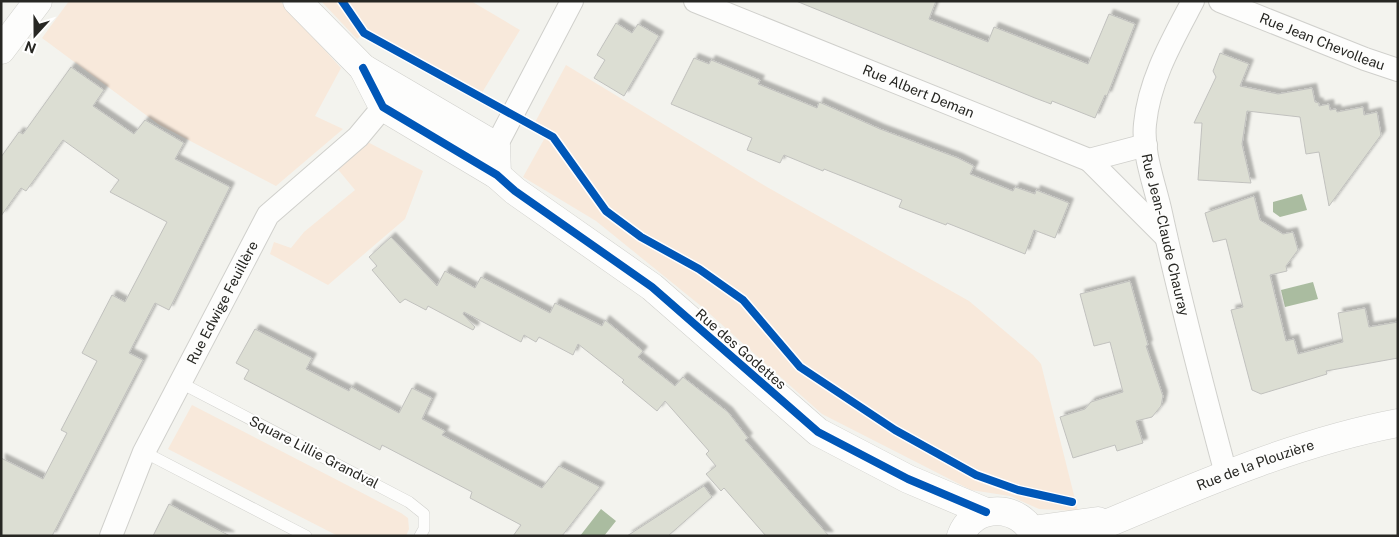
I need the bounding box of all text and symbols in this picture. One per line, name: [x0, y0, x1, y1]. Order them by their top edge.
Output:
north arrow: [10, 10, 60, 60]
street label: Rue Jean Chevolleau: [1257, 10, 1387, 73]
text: N: [22, 38, 38, 57]
street label: Rue Albert Deman: [860, 62, 977, 121]
street label: Rue Jean-Claude Chauray: [1139, 152, 1193, 318]
street label: Rue Edwige Feuillère: [183, 238, 261, 367]
street label: Rue des Godettes: [693, 305, 789, 393]
street label: Square Lillie Grandval: [247, 412, 381, 492]
street label: Rue de la Plouzière: [1194, 436, 1316, 493]

